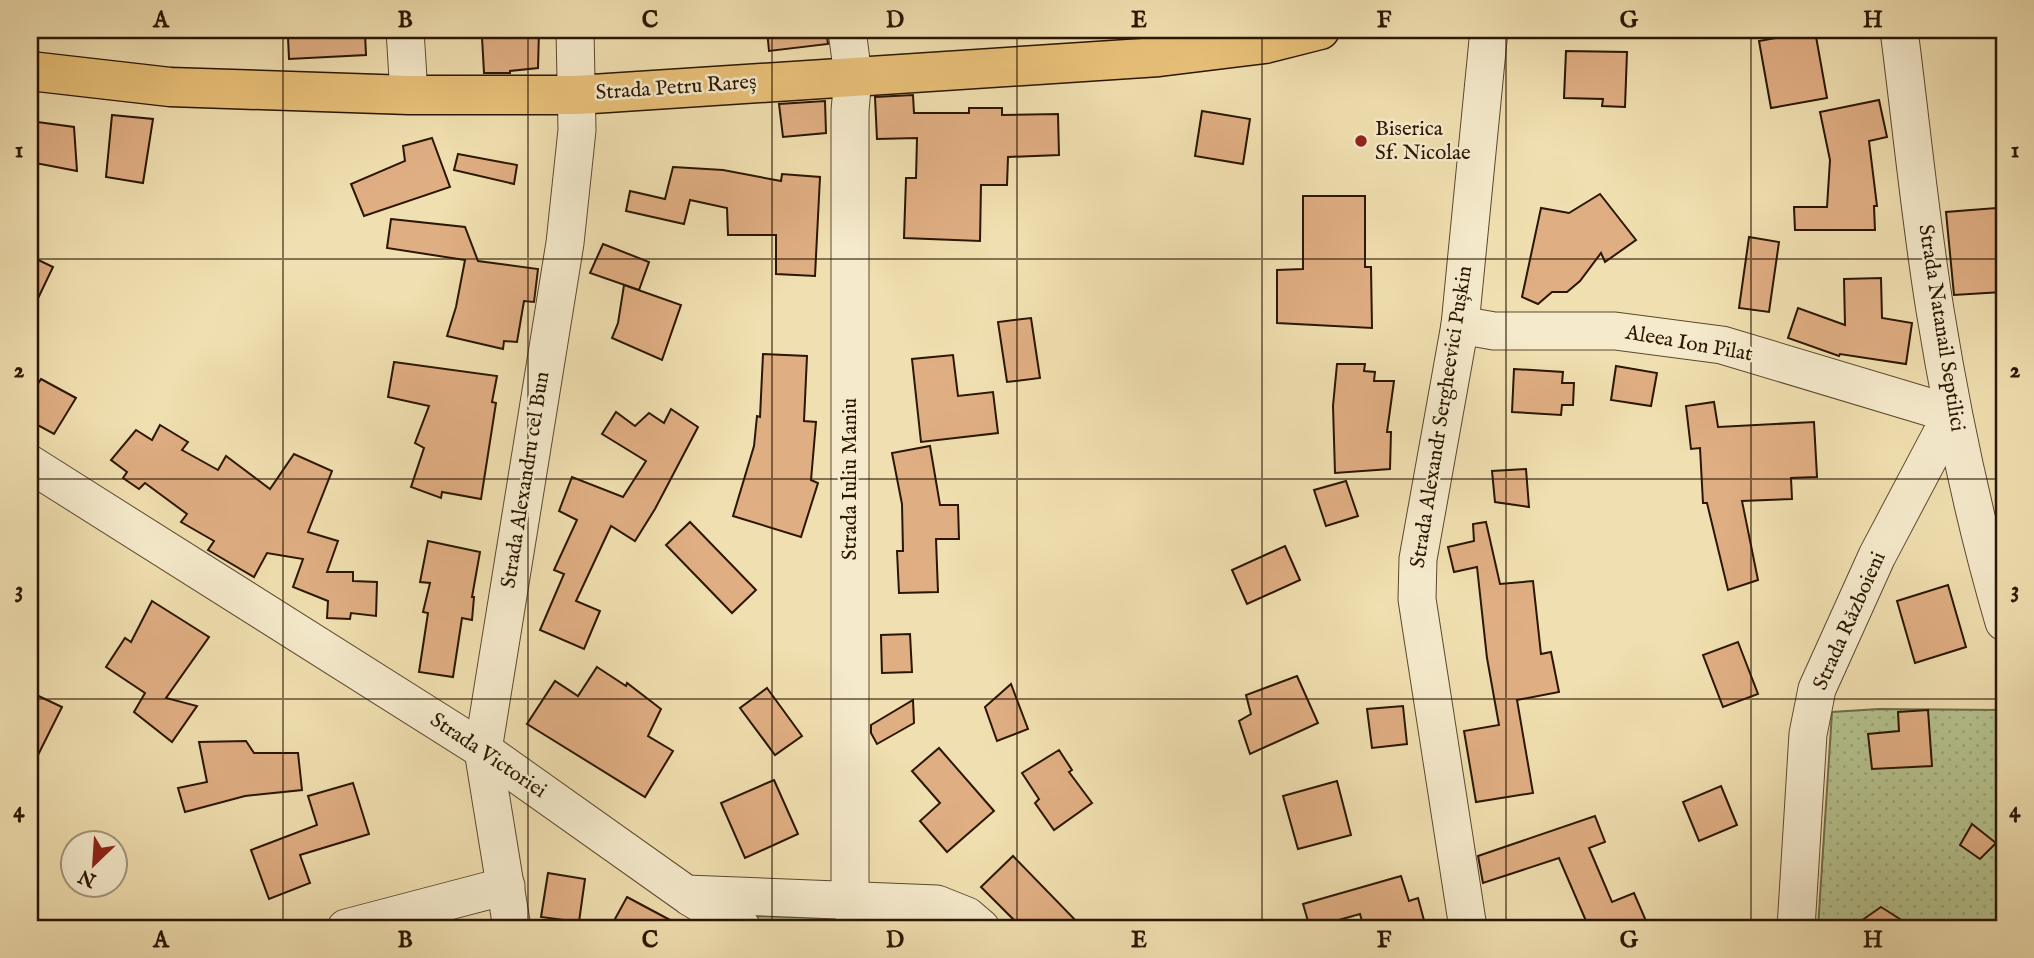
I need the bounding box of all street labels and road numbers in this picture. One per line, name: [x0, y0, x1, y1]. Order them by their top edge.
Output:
street label: Strada Petru Rareș: [595, 69, 757, 107]
street label: Strada Natanail Septilici: [1911, 223, 1971, 433]
street label: Strada Alexandr Sergheevici Pușkin: [1405, 264, 1479, 570]
street label: Aleea Ion Pilat: [1622, 319, 1755, 368]
street label: Strada Alexandru cel Bun: [496, 370, 556, 590]
street label: Strada Iuliu Maniu: [837, 398, 864, 560]
street label: Strada Războieni: [1807, 548, 1893, 694]
street label: Strada Victoriei: [425, 707, 551, 805]

